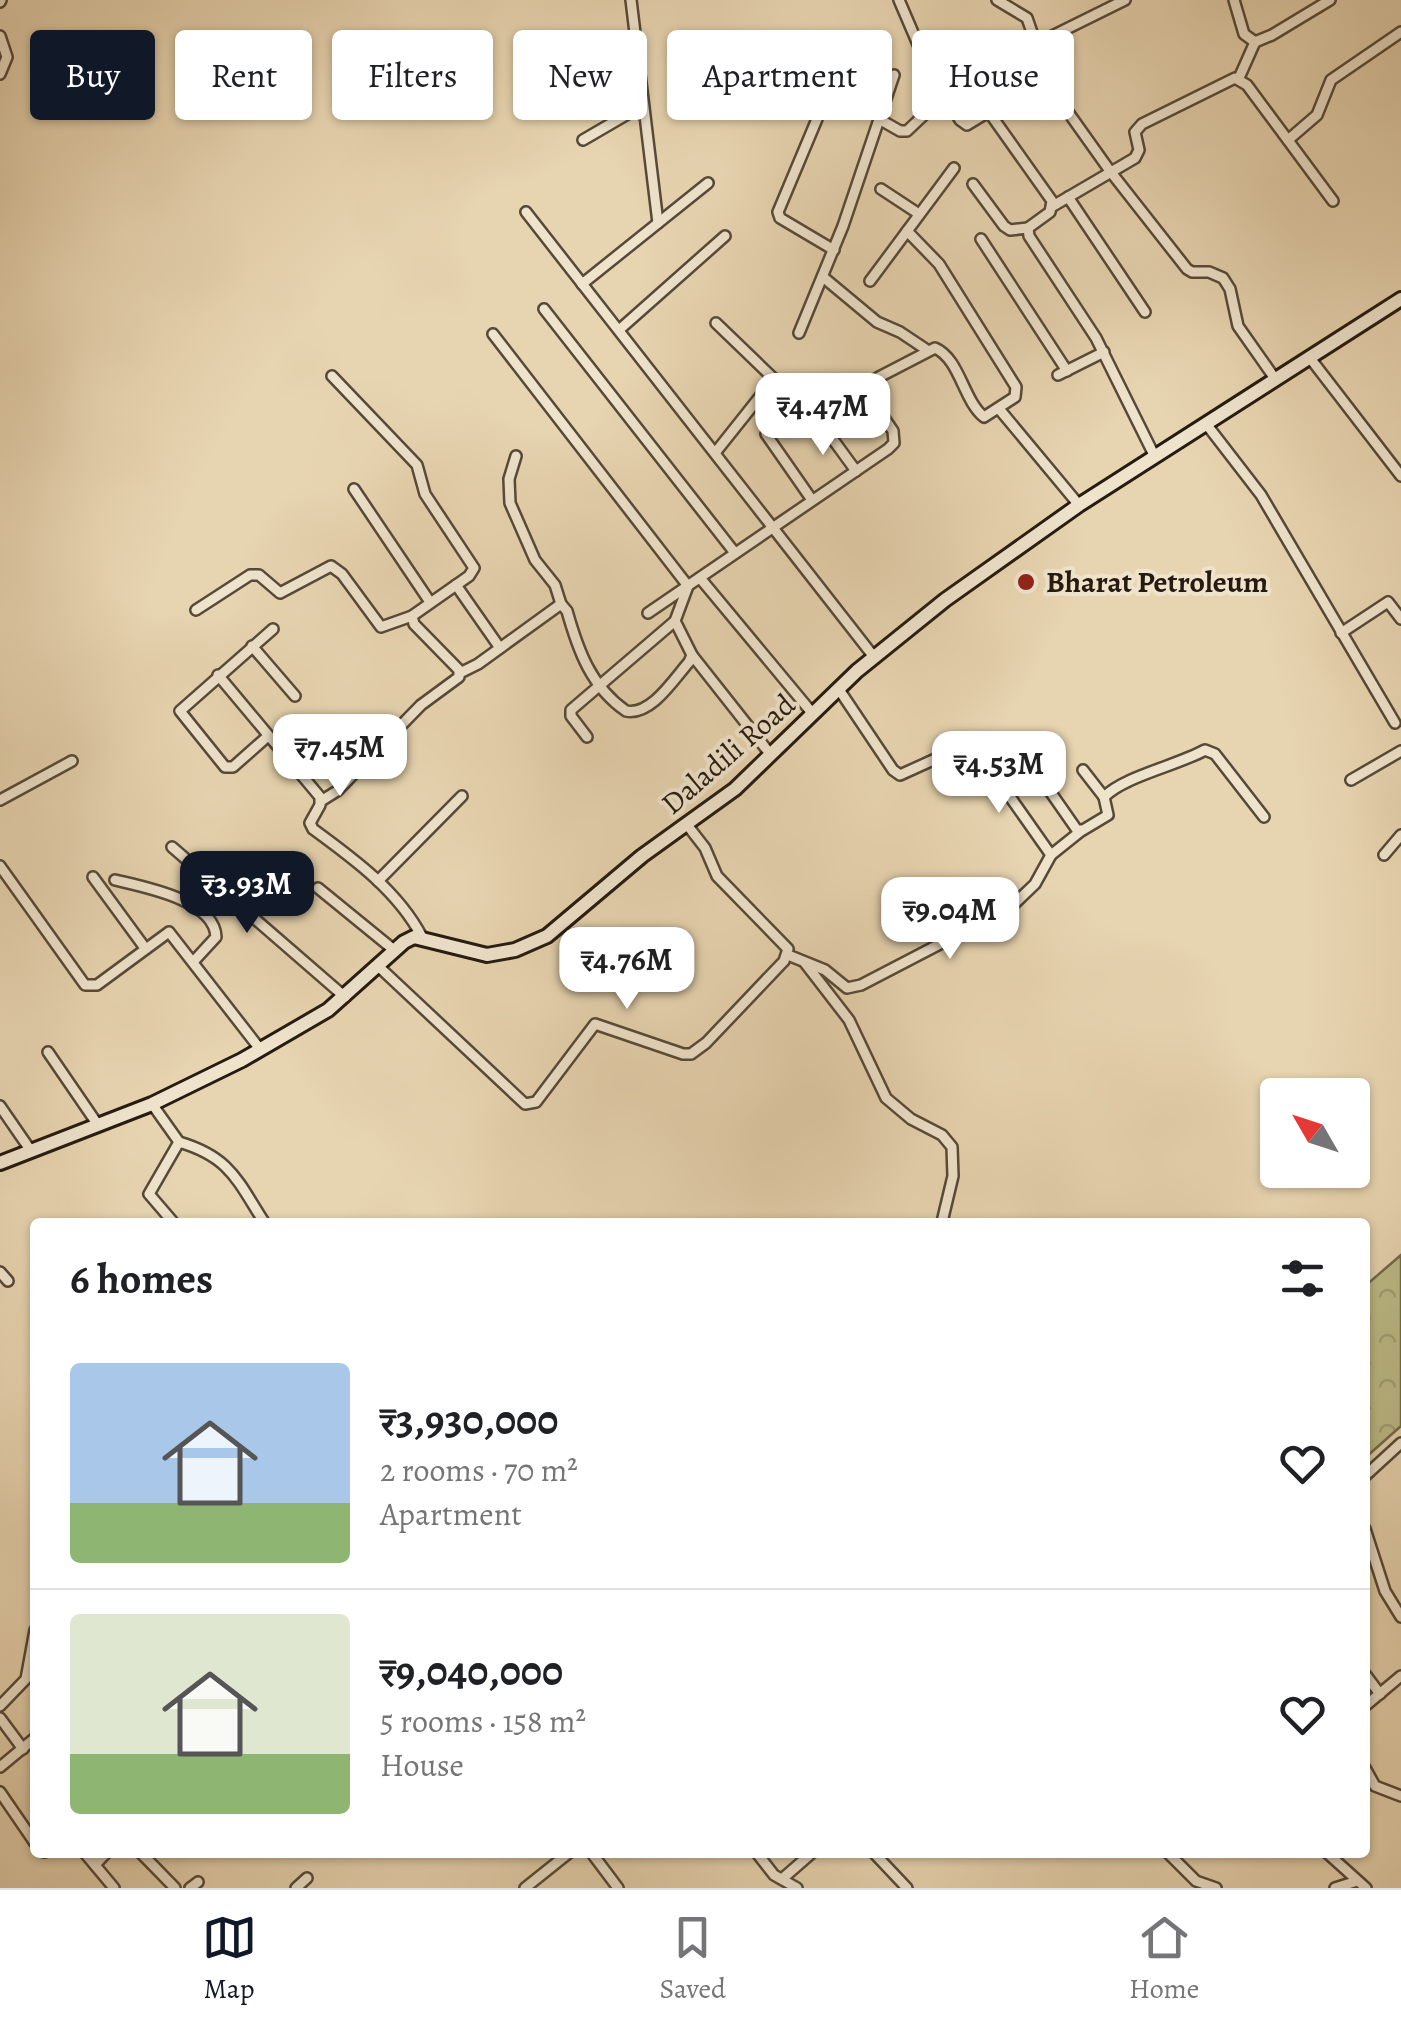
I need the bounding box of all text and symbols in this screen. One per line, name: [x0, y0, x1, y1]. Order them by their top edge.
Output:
chip: Buy: [30, 30, 155, 120]
chip: Rent: [175, 30, 312, 120]
chip: Filters: [332, 30, 493, 120]
chip: New: [513, 30, 647, 120]
chip: Apartment: [667, 30, 892, 120]
chip: House: [912, 30, 1074, 120]
pin: ₹4.47M: [742, 373, 904, 458]
text: ₹4.47M: [777, 383, 869, 427]
place label: Bharat Petroleum: [1046, 562, 1268, 602]
marker: Bharat Petroleum: [1015, 571, 1037, 593]
street label: Daladili Road: [653, 684, 804, 823]
pin: ₹7.45M: [259, 714, 421, 799]
text: ₹7.45M: [295, 724, 385, 768]
pin: ₹4.53M: [918, 731, 1080, 816]
text: ₹4.53M: [954, 741, 1044, 785]
pin: ₹3.93M: [166, 851, 328, 936]
text: ₹3.93M: [202, 861, 292, 905]
pin: ₹9.04M: [869, 877, 1031, 962]
text: ₹9.04M: [903, 887, 997, 931]
pin: ₹4.76M: [546, 927, 708, 1012]
text: ₹4.76M: [581, 937, 673, 981]
north arrow: [1260, 1078, 1370, 1188]
map controls: [1260, 1078, 1370, 1188]
text: 6 homes: [70, 1250, 213, 1307]
icon: filters: [1275, 1251, 1330, 1306]
text: ₹3,930,000: [380, 1391, 558, 1448]
icon: home: [150, 1403, 270, 1523]
icon: heart: [1275, 1436, 1330, 1491]
text: 2 rooms · 70 m²: [380, 1448, 578, 1492]
text: Apartment: [380, 1492, 522, 1536]
text: ₹9,040,000: [380, 1642, 563, 1699]
icon: home: [150, 1654, 270, 1774]
icon: heart: [1275, 1687, 1330, 1742]
text: 5 rooms · 158 m²: [380, 1699, 586, 1743]
text: House: [380, 1743, 464, 1787]
tab: Map: [202, 1910, 257, 2008]
tab: Saved: [660, 1910, 726, 2008]
tab: Home: [1129, 1910, 1199, 2008]

